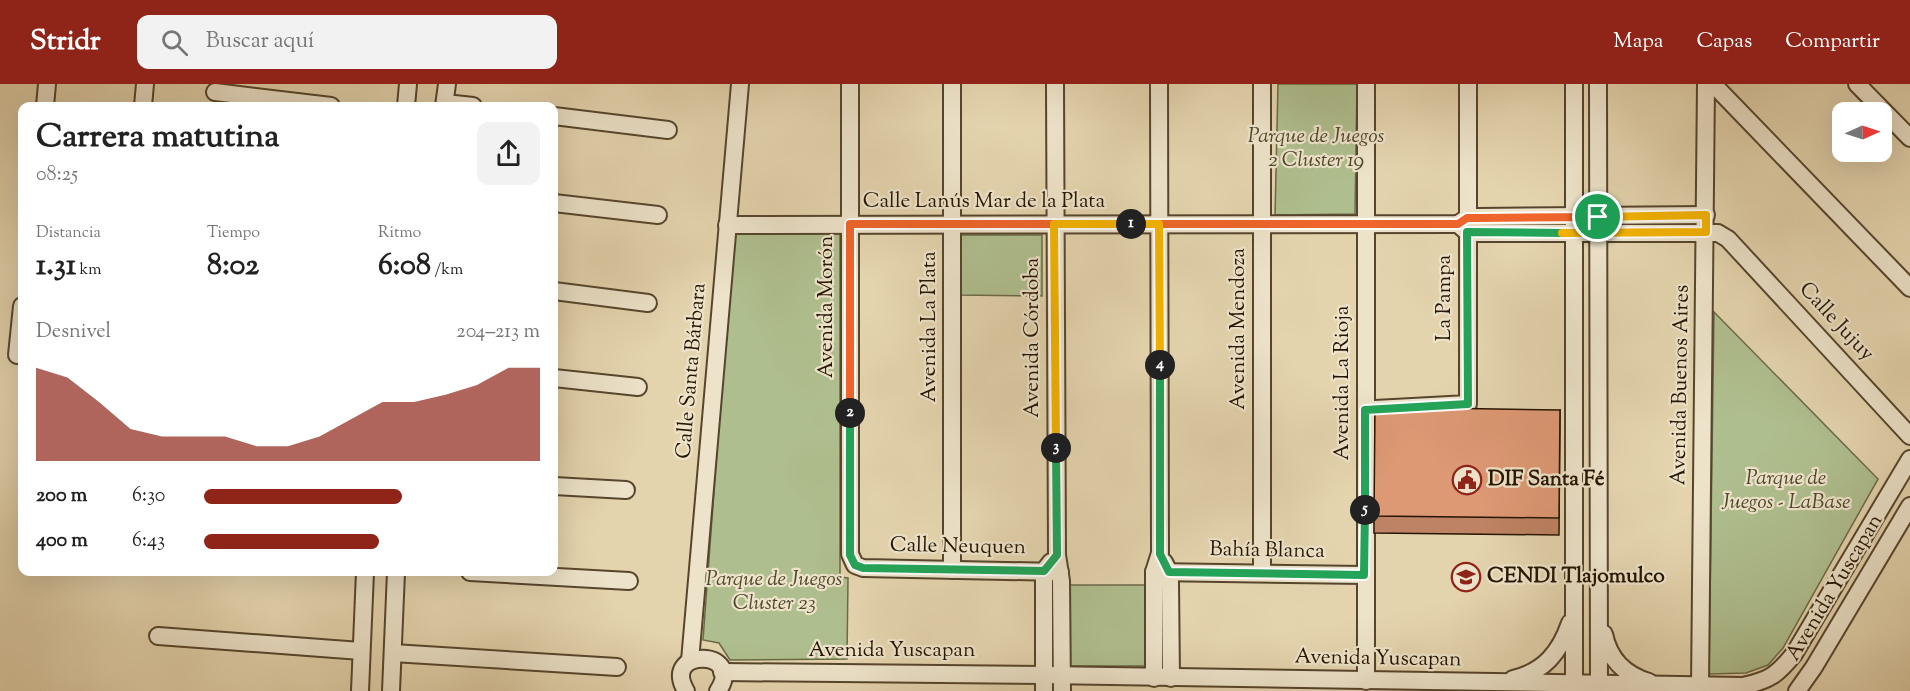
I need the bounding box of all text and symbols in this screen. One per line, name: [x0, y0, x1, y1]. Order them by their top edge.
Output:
search box: [137, 15, 557, 69]
text: Stridr: [30, 22, 101, 62]
icon: search: [158, 26, 191, 59]
text: Buscar aquí: [206, 26, 314, 58]
text: Mapa: [1613, 27, 1663, 57]
text: Capas: [1696, 27, 1752, 57]
text: Compartir: [1785, 27, 1880, 57]
north arrow: [1832, 102, 1892, 162]
map controls: [1832, 102, 1892, 162]
text: Carrera matutina: [36, 114, 279, 162]
button: share: [477, 122, 540, 185]
park label: Parque de Juegos 2 Cluster 19: [1248, 122, 1384, 176]
text: 08:25: [36, 161, 78, 190]
street label: Calle Lanús Mar de la Plata: [863, 187, 1106, 217]
pin: [1572, 191, 1623, 242]
icon: arrive: [1581, 200, 1614, 233]
pin: 1: [1116, 209, 1146, 239]
text: 1: [1128, 212, 1134, 235]
text: Distancia: [36, 222, 101, 245]
text: Tiempo: [207, 222, 260, 245]
text: Ritmo: [378, 222, 421, 245]
street label: Avenida Morón: [812, 236, 842, 378]
text: 1.31: [36, 245, 76, 288]
text: 8:02: [207, 245, 259, 288]
text: 6:08: [378, 245, 431, 288]
street label: Avenida Mendoza: [1224, 248, 1254, 410]
street label: Avenida La Plata: [915, 251, 945, 403]
street label: La Pampa: [1430, 254, 1460, 341]
street label: Avenida Córdoba: [1018, 258, 1048, 418]
text: km: [76, 259, 101, 282]
text: /km: [431, 259, 463, 282]
street label: Calle Jujuy: [1791, 276, 1881, 369]
street label: Calle Santa Bárbara: [669, 281, 715, 460]
street label: Avenida Buenos Aires: [1664, 284, 1698, 486]
street label: Avenida La Rioja: [1328, 305, 1358, 460]
text: Desnivel: [36, 318, 111, 347]
text: 204–213 m: [456, 318, 540, 347]
pin: 4: [1145, 350, 1175, 380]
text: 4: [1156, 353, 1164, 376]
pin: 2: [835, 398, 865, 428]
text: 2: [846, 401, 854, 424]
pin: 3: [1041, 433, 1071, 463]
text: 3: [1053, 436, 1059, 459]
public building icon: DIF Santa Fé: [1451, 464, 1483, 496]
park label: Parque de Juegos - LaBase: [1721, 464, 1850, 518]
place label: DIF Santa Fé: [1488, 465, 1605, 495]
text: 200 m: [36, 482, 87, 511]
text: 6:30: [132, 482, 165, 511]
pin: 5: [1350, 495, 1380, 525]
text: 5: [1362, 498, 1368, 521]
street label: Avenida Yuscapan: [1779, 509, 1891, 667]
text: 400 m: [36, 527, 88, 556]
text: 6:43: [132, 527, 165, 556]
street label: Calle Neuquen: [890, 531, 1026, 563]
street label: Bahía Blanca: [1209, 535, 1325, 567]
school or university icon: CENDI Tlajomulco: [1450, 561, 1482, 593]
place label: CENDI Tlajomulco: [1487, 562, 1665, 592]
park label: Parque de Juegos Cluster 23: [706, 565, 842, 619]
street label: Avenida Yuscapan: [809, 636, 975, 666]
street label: Avenida Yuscapan: [1294, 643, 1462, 675]

